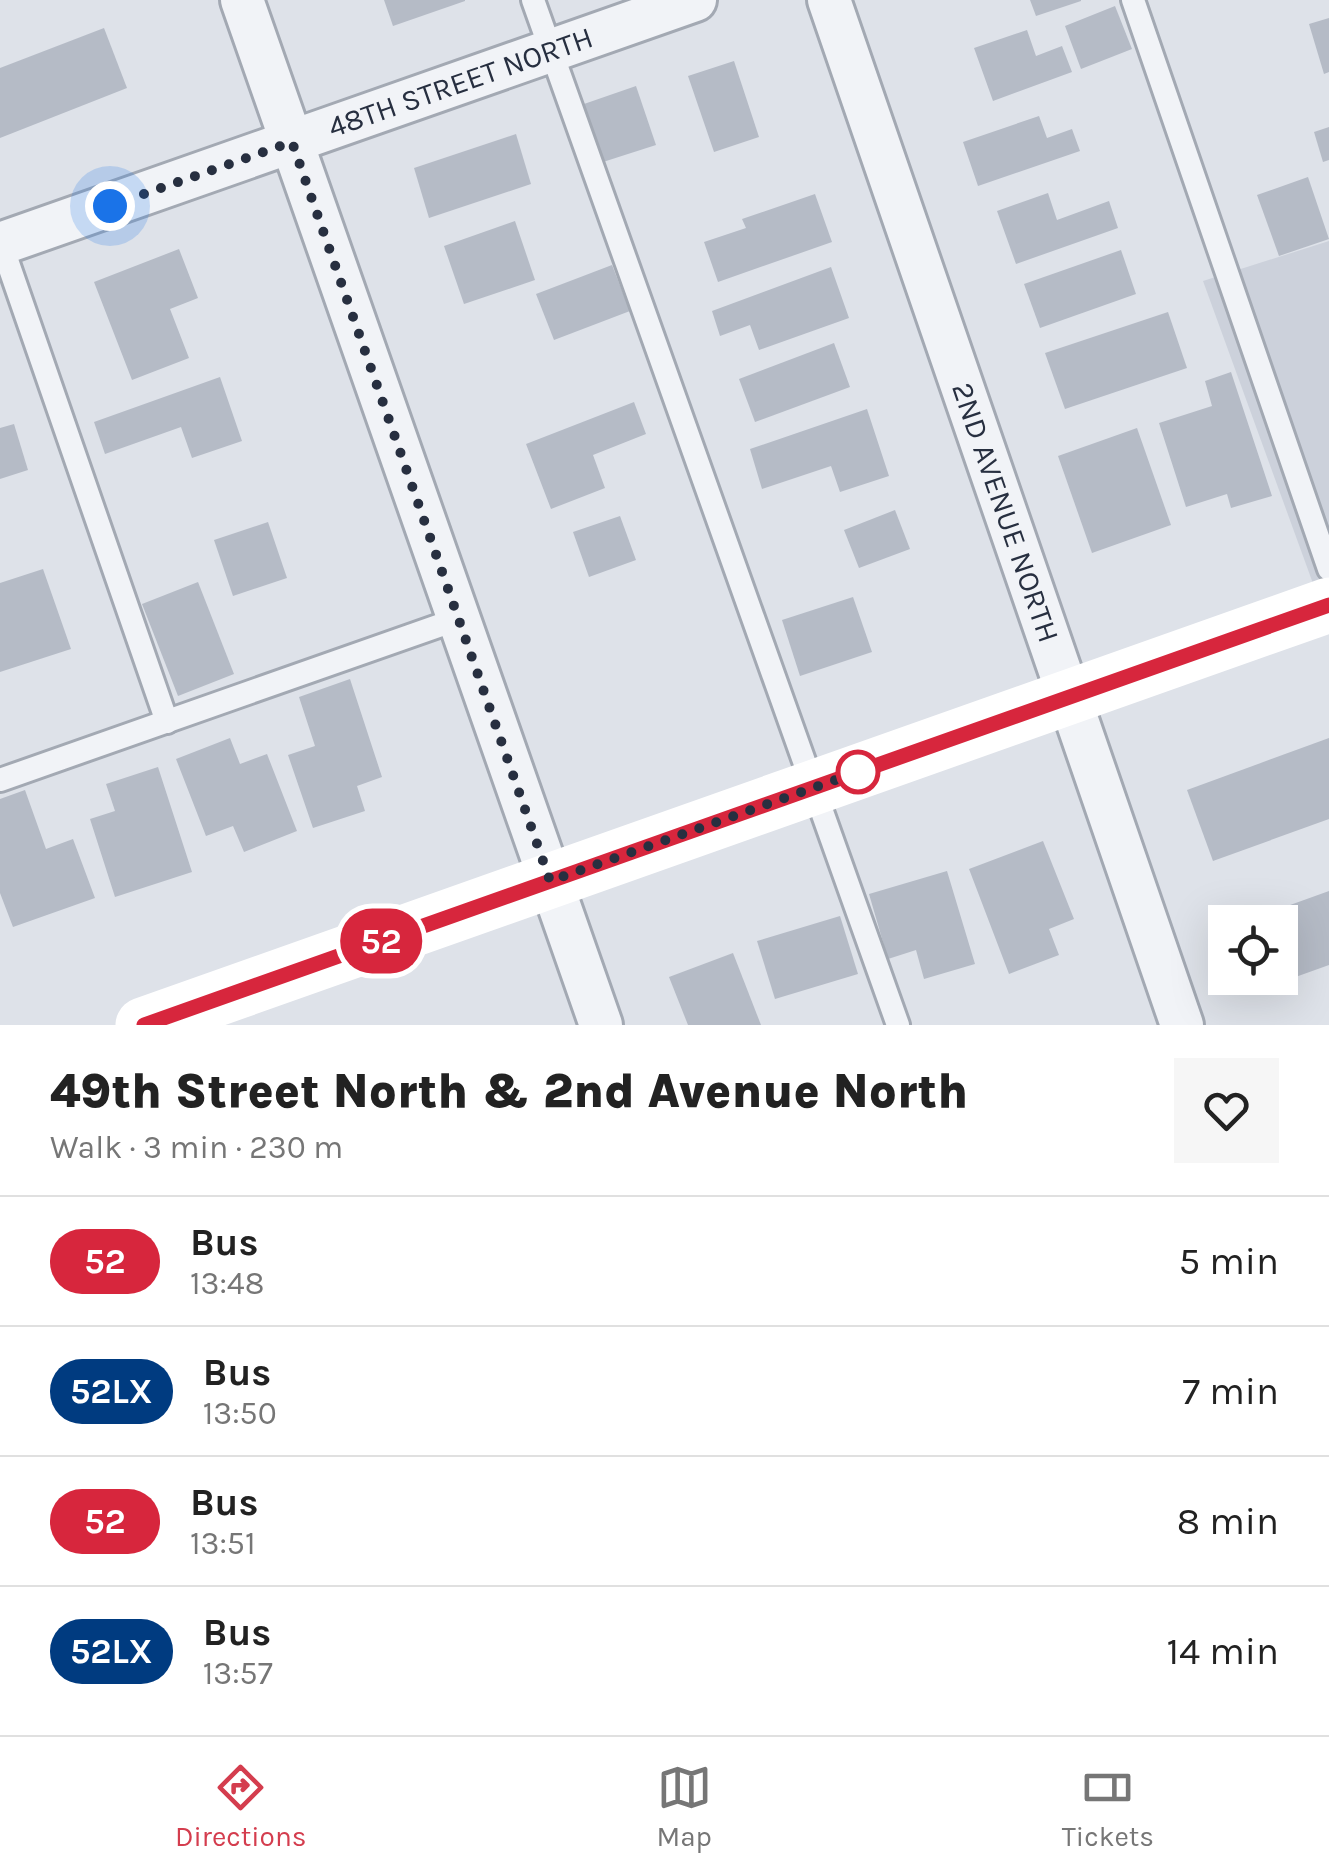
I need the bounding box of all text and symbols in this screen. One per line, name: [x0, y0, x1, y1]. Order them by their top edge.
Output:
street label: 48TH STREET NORTH: [323, 19, 598, 145]
your location: [85, 181, 135, 231]
street label: 2ND AVENUE NORTH: [944, 378, 1067, 647]
unlabelled marker: [837, 751, 879, 793]
map controls: [1208, 905, 1298, 995]
button: locate: [1208, 905, 1298, 995]
line badge: 52: [336, 908, 426, 974]
text: 52: [360, 921, 402, 962]
button: heart: [1174, 1058, 1279, 1163]
text: 49th Street North & 2nd Avenue North: [50, 1063, 968, 1119]
text: Walk · 3 min · 230 m: [50, 1129, 343, 1166]
text: Bus: [190, 1220, 259, 1265]
text: 5 min: [1179, 1239, 1279, 1284]
text: 52: [84, 1241, 126, 1282]
text: 13:48: [190, 1265, 264, 1302]
text: Bus: [203, 1350, 271, 1395]
text: 7 min: [1182, 1369, 1279, 1414]
text: 52LX: [70, 1371, 153, 1412]
text: 13:50: [203, 1395, 277, 1432]
text: Bus: [190, 1480, 259, 1525]
text: 8 min: [1177, 1499, 1279, 1544]
text: 52: [84, 1501, 126, 1542]
text: 13:51: [190, 1525, 256, 1562]
text: Bus: [203, 1610, 271, 1655]
text: 14 min: [1166, 1629, 1279, 1674]
text: 52LX: [70, 1631, 153, 1672]
text: 13:57: [203, 1655, 273, 1692]
tab: Directions: [175, 1760, 307, 1853]
tab: Map: [656, 1760, 712, 1853]
tab: Tickets: [1062, 1760, 1154, 1853]

